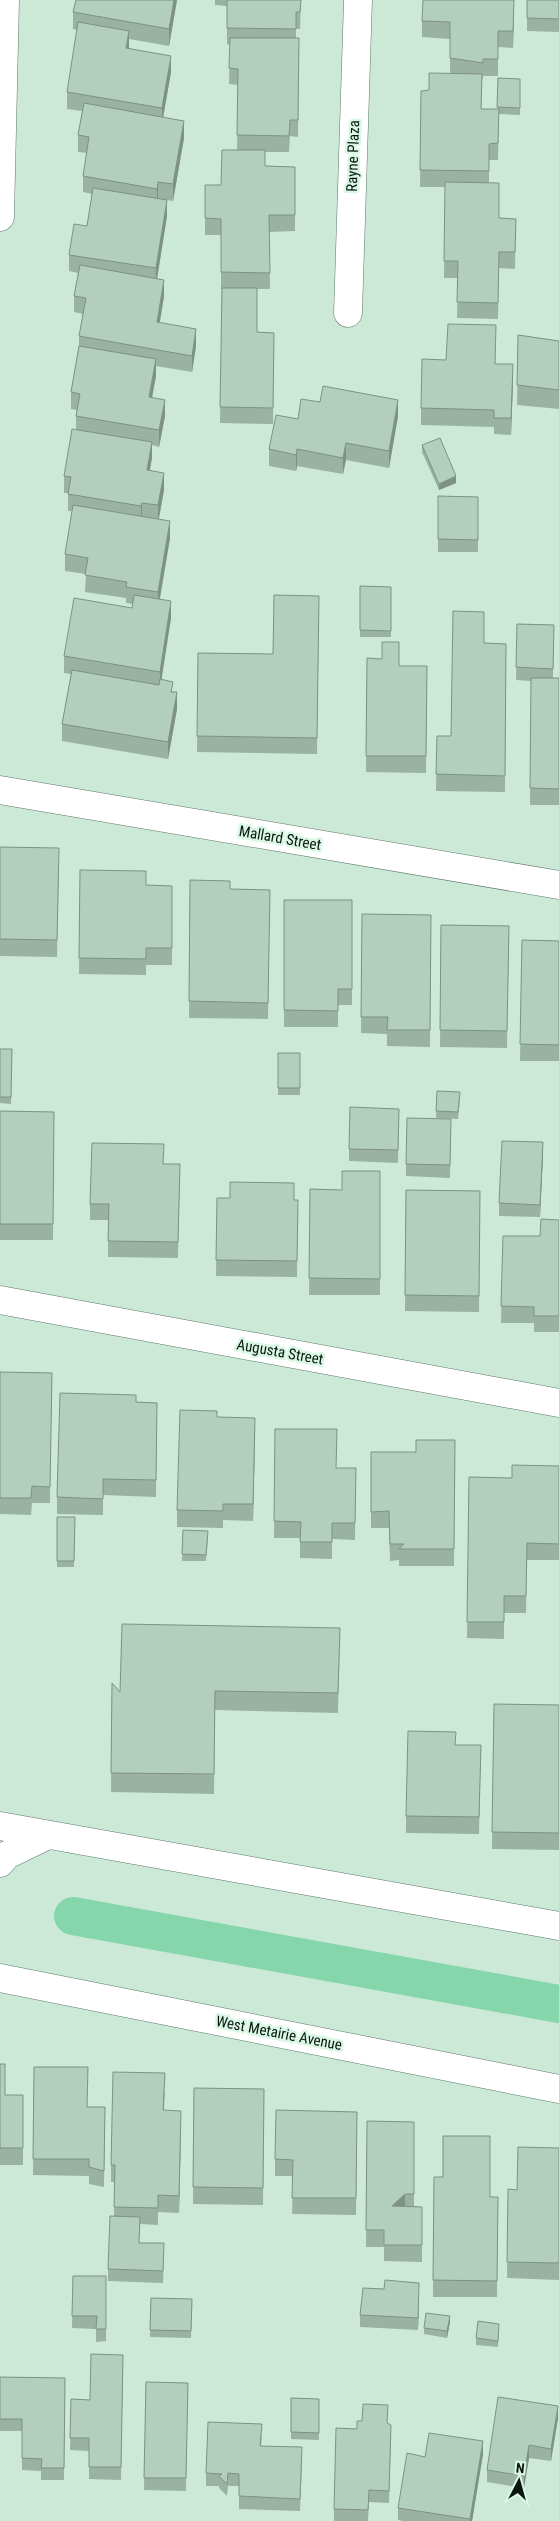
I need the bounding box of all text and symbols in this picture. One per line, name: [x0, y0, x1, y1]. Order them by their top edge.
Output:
street label: Rayne Plaza: [343, 120, 363, 192]
street label: Mallard Street: [238, 822, 322, 854]
street label: Augusta Street: [235, 1336, 325, 1368]
street label: West Metairie Avenue: [214, 2012, 344, 2054]
north arrow: [494, 2456, 544, 2506]
text: N: [515, 2460, 525, 2476]

